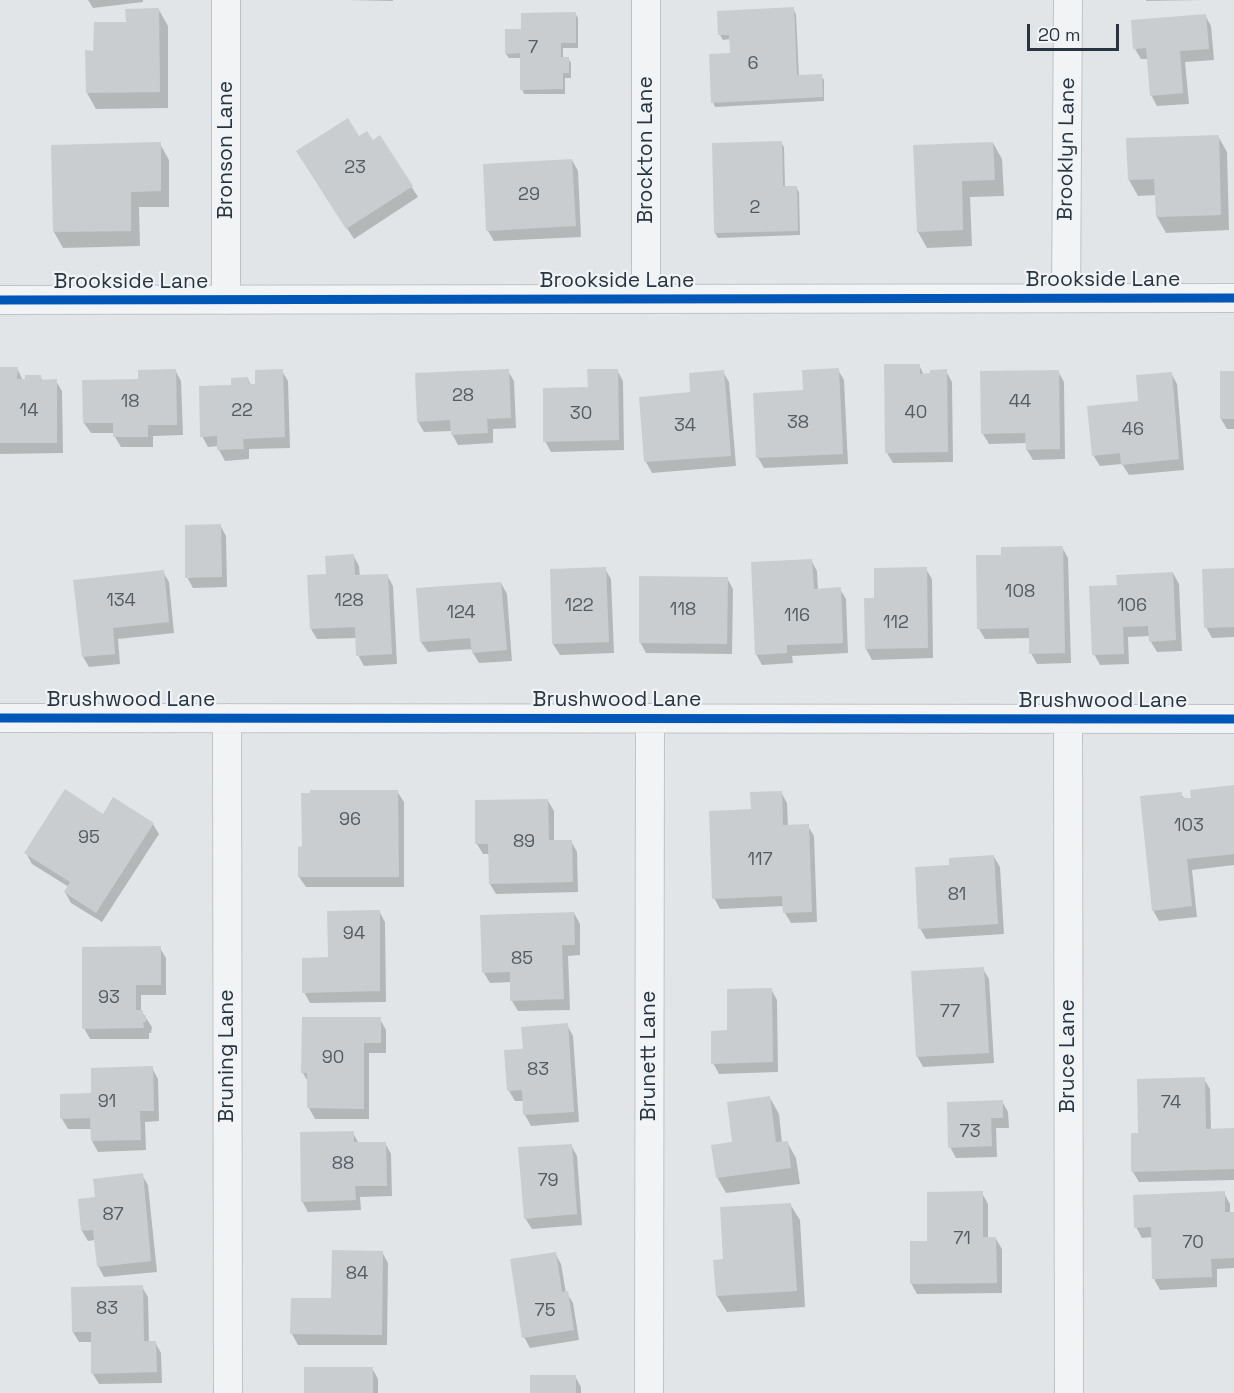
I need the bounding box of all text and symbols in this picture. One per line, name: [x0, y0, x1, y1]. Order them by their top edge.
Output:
scale bar: [1030, 12, 1122, 50]
text: 20 m: [1038, 23, 1081, 46]
house number: 7: [528, 37, 538, 59]
house number: 6: [747, 53, 759, 75]
street label: Brockton Lane: [633, 76, 659, 224]
street label: Brooklyn Lane: [1053, 77, 1081, 221]
street label: Bronson Lane: [213, 81, 239, 219]
house number: 23: [344, 157, 366, 179]
house number: 29: [518, 184, 540, 206]
house number: 2: [750, 197, 760, 219]
street label: Brookside Lane: [1026, 267, 1180, 293]
street label: Brookside Lane: [540, 268, 694, 294]
street label: Brookside Lane: [54, 269, 208, 295]
house number: 28: [452, 385, 474, 407]
house number: 18: [121, 391, 139, 413]
house number: 44: [1009, 391, 1031, 413]
house number: 14: [20, 400, 38, 422]
house number: 22: [231, 400, 253, 422]
house number: 40: [905, 402, 927, 424]
house number: 30: [570, 403, 592, 425]
house number: 38: [787, 412, 809, 434]
house number: 34: [674, 415, 696, 437]
house number: 46: [1122, 419, 1144, 441]
house number: 108: [1005, 581, 1035, 603]
house number: 134: [106, 590, 136, 612]
house number: 128: [334, 590, 364, 612]
house number: 122: [564, 595, 594, 617]
house number: 106: [1117, 595, 1147, 617]
house number: 118: [670, 599, 696, 621]
house number: 124: [446, 602, 476, 624]
house number: 116: [784, 605, 810, 627]
house number: 112: [883, 612, 909, 634]
street label: Brushwood Lane: [47, 687, 215, 713]
street label: Brushwood Lane: [533, 687, 701, 713]
street label: Brushwood Lane: [1019, 688, 1187, 714]
house number: 96: [339, 809, 361, 831]
house number: 103: [1174, 815, 1204, 837]
house number: 95: [78, 827, 100, 849]
house number: 89: [513, 831, 535, 853]
house number: 117: [747, 849, 773, 871]
house number: 81: [948, 884, 966, 906]
house number: 94: [343, 923, 365, 945]
house number: 85: [511, 948, 533, 970]
house number: 93: [98, 987, 120, 1009]
street label: Bruning Lane: [214, 989, 240, 1123]
street label: Brunett Lane: [636, 991, 662, 1121]
street label: Bruce Lane: [1055, 999, 1081, 1113]
house number: 77: [940, 1001, 960, 1023]
house number: 90: [322, 1047, 344, 1069]
house number: 83: [527, 1059, 549, 1081]
house number: 91: [98, 1091, 116, 1113]
house number: 74: [1161, 1092, 1181, 1114]
house number: 73: [959, 1121, 981, 1143]
house number: 88: [332, 1153, 354, 1175]
house number: 79: [537, 1170, 559, 1192]
house number: 87: [102, 1204, 124, 1226]
house number: 71: [953, 1228, 971, 1250]
house number: 70: [1182, 1232, 1204, 1254]
house number: 84: [346, 1263, 368, 1285]
house number: 83: [96, 1298, 118, 1320]
house number: 75: [535, 1300, 555, 1322]

